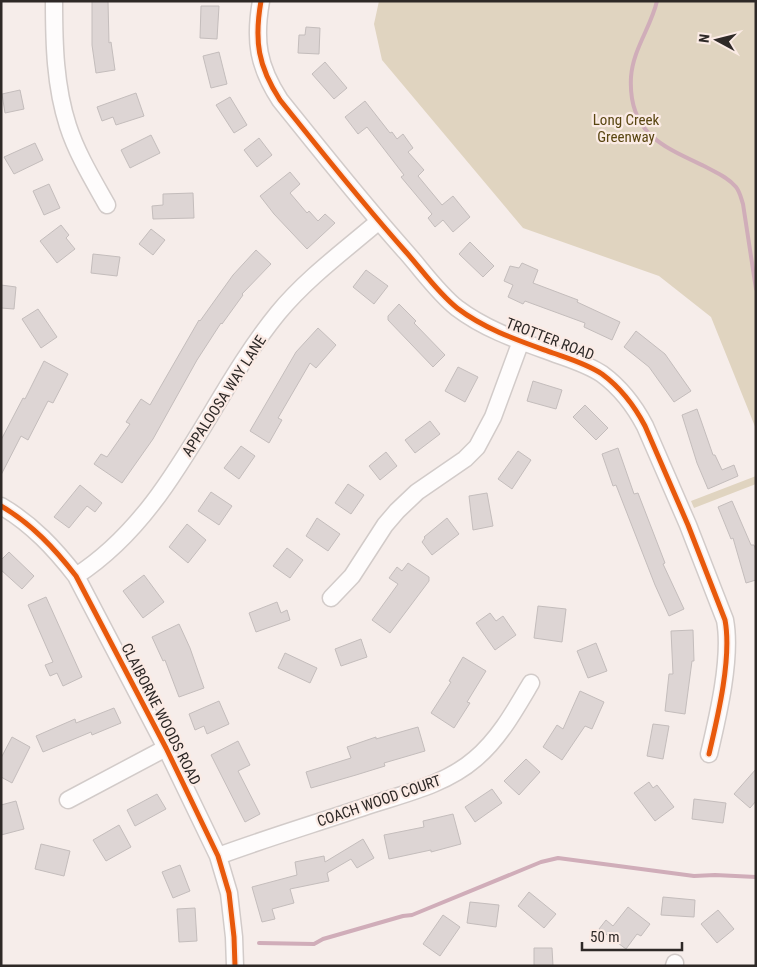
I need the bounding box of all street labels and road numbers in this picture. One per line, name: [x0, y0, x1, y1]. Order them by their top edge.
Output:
street label: TROTTER ROAD: [503, 314, 597, 364]
street label: APPALOOSA WAY LANE: [178, 332, 270, 460]
street label: CLAIBORNE WOODS ROAD: [117, 640, 205, 788]
street label: COACH WOOD COURT: [315, 771, 443, 831]

